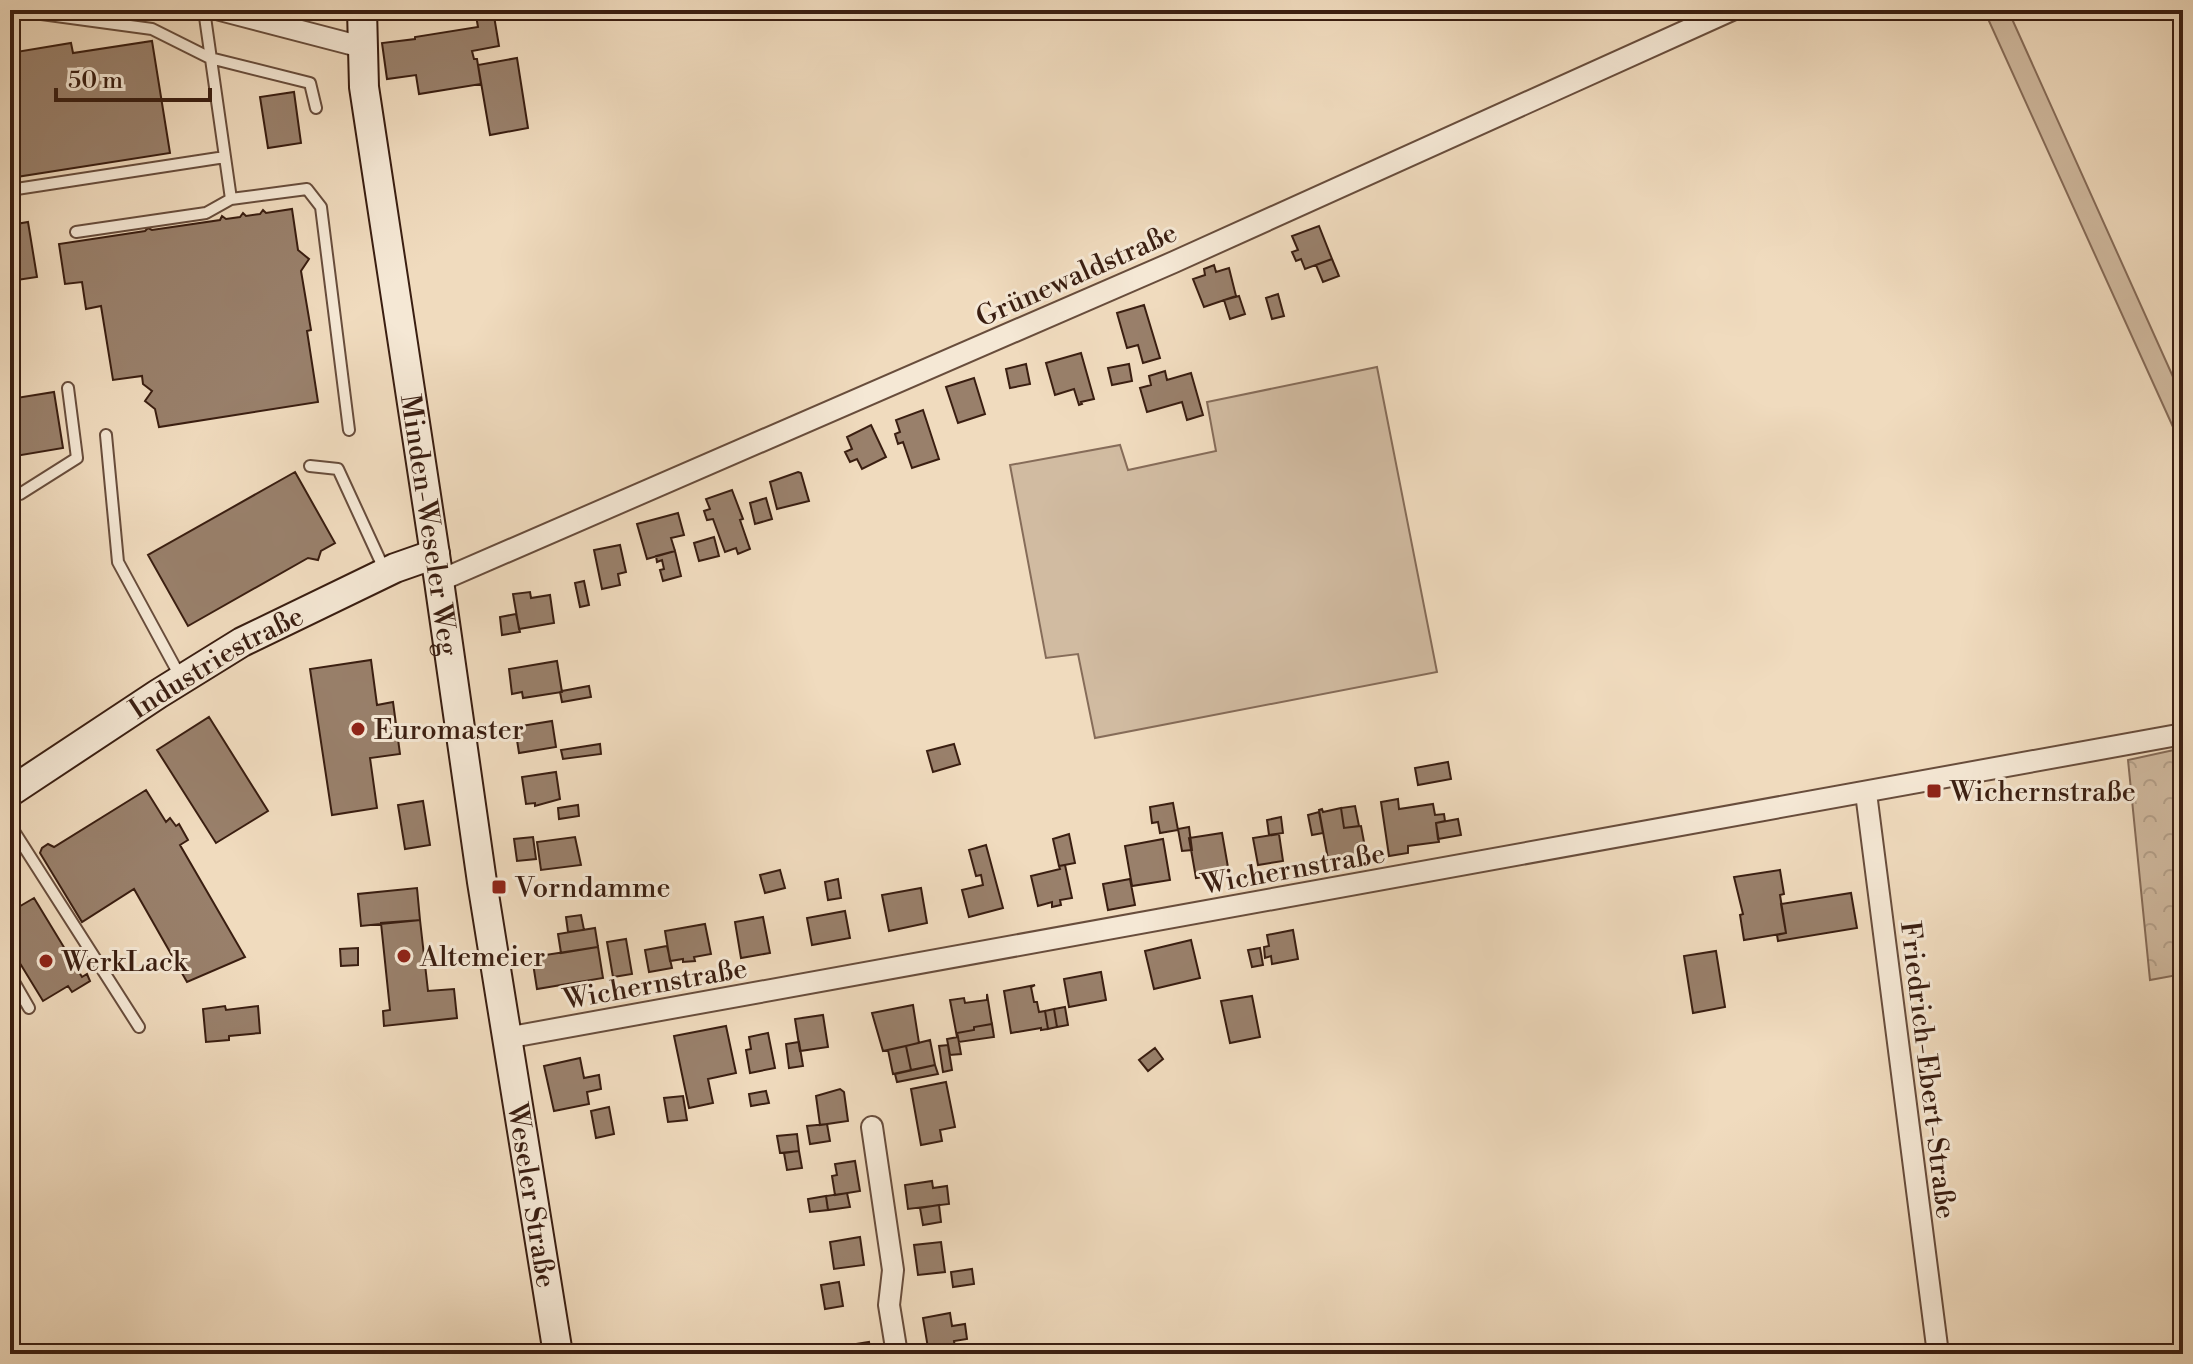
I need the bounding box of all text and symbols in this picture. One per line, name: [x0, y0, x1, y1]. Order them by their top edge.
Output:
scale bar: [56, 52, 210, 102]
text: 50 m: [68, 66, 123, 96]
street label: Grünewaldstraße: [971, 215, 1183, 335]
street label: Minden-Weseler Weg: [392, 392, 466, 659]
street label: Industriestraße: [123, 599, 309, 727]
place label: Euromaster: [374, 713, 524, 748]
marker: Euromaster: [349, 720, 367, 738]
place label: Wichernstraße: [1949, 775, 2136, 810]
marker: Wichernstraße: [1925, 782, 1943, 800]
street label: Wichernstraße: [1198, 836, 1388, 903]
place label: Vorndamme: [514, 871, 671, 906]
marker: Vorndamme: [490, 878, 508, 896]
street label: Friedrich-Ebert-Straße: [1892, 919, 1963, 1221]
place label: Altemeier: [419, 940, 545, 975]
place label: WerkLack: [61, 945, 189, 980]
marker: Altemeier: [395, 947, 413, 965]
street label: Wichernstraße: [560, 951, 750, 1018]
marker: WerkLack: [37, 952, 55, 970]
street label: Weseler Straße: [499, 1100, 563, 1290]

